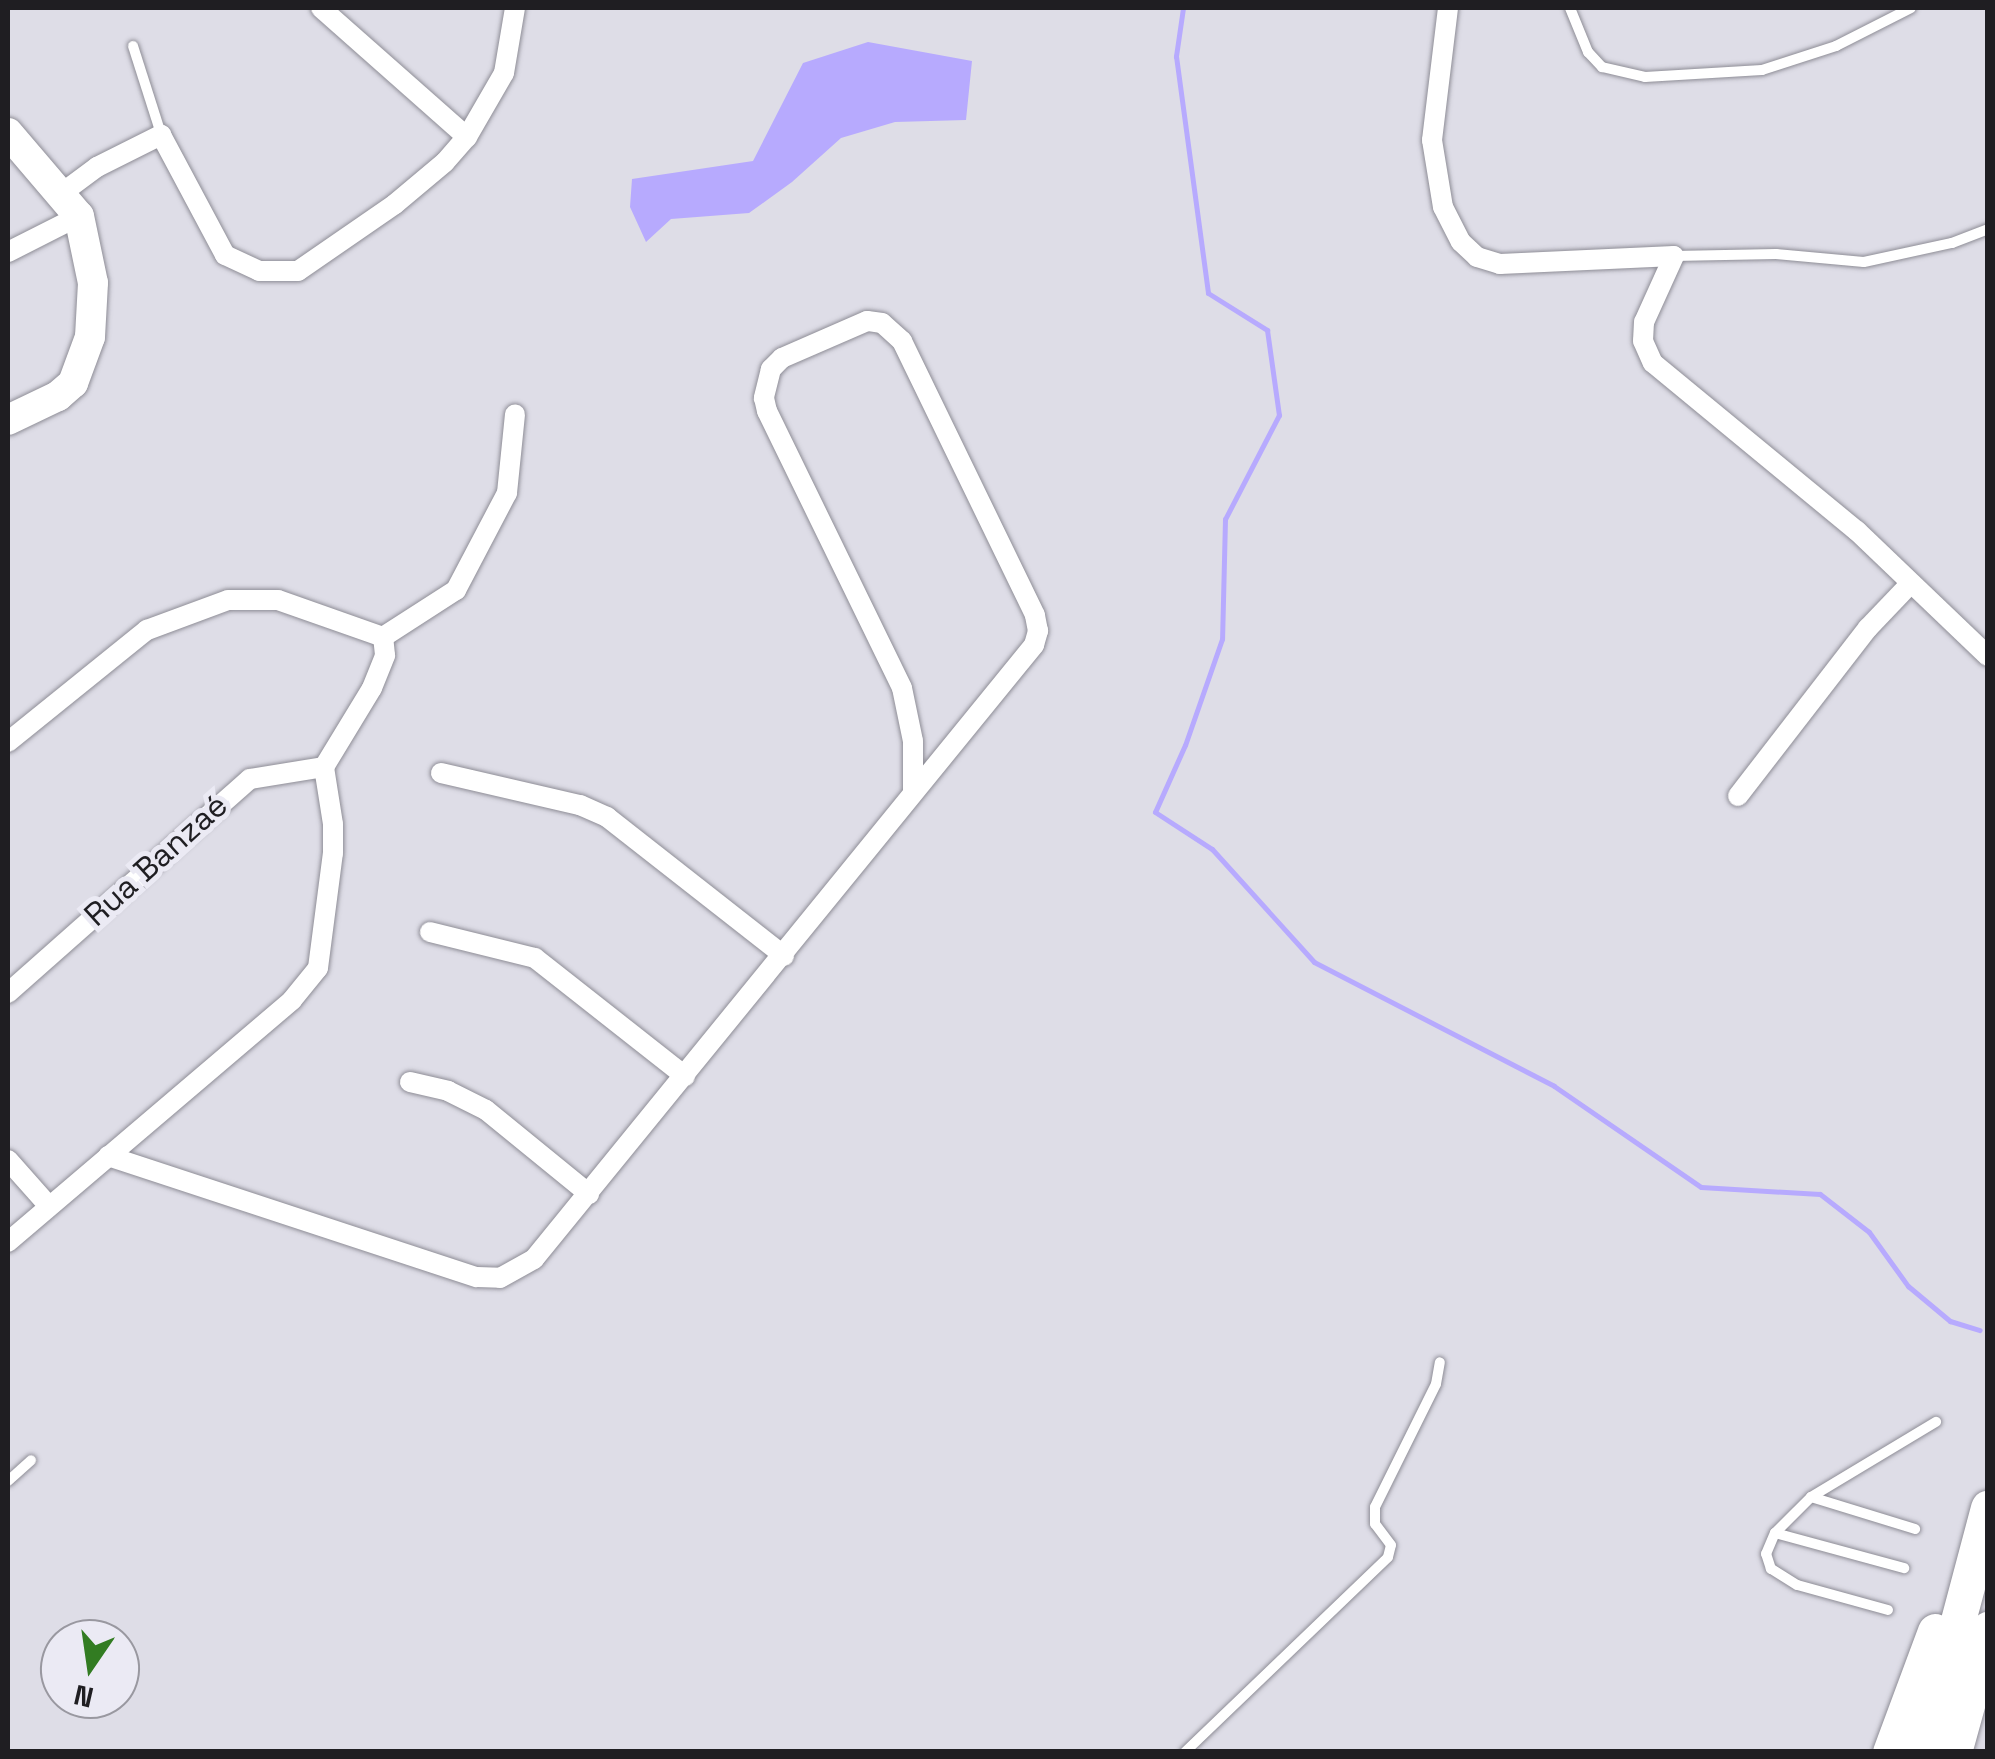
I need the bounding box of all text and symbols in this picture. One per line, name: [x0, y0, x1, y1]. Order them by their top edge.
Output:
street label: Rua Banzaé: [77, 786, 235, 934]
north arrow: [40, 1619, 140, 1719]
text: N: [71, 1677, 97, 1716]

